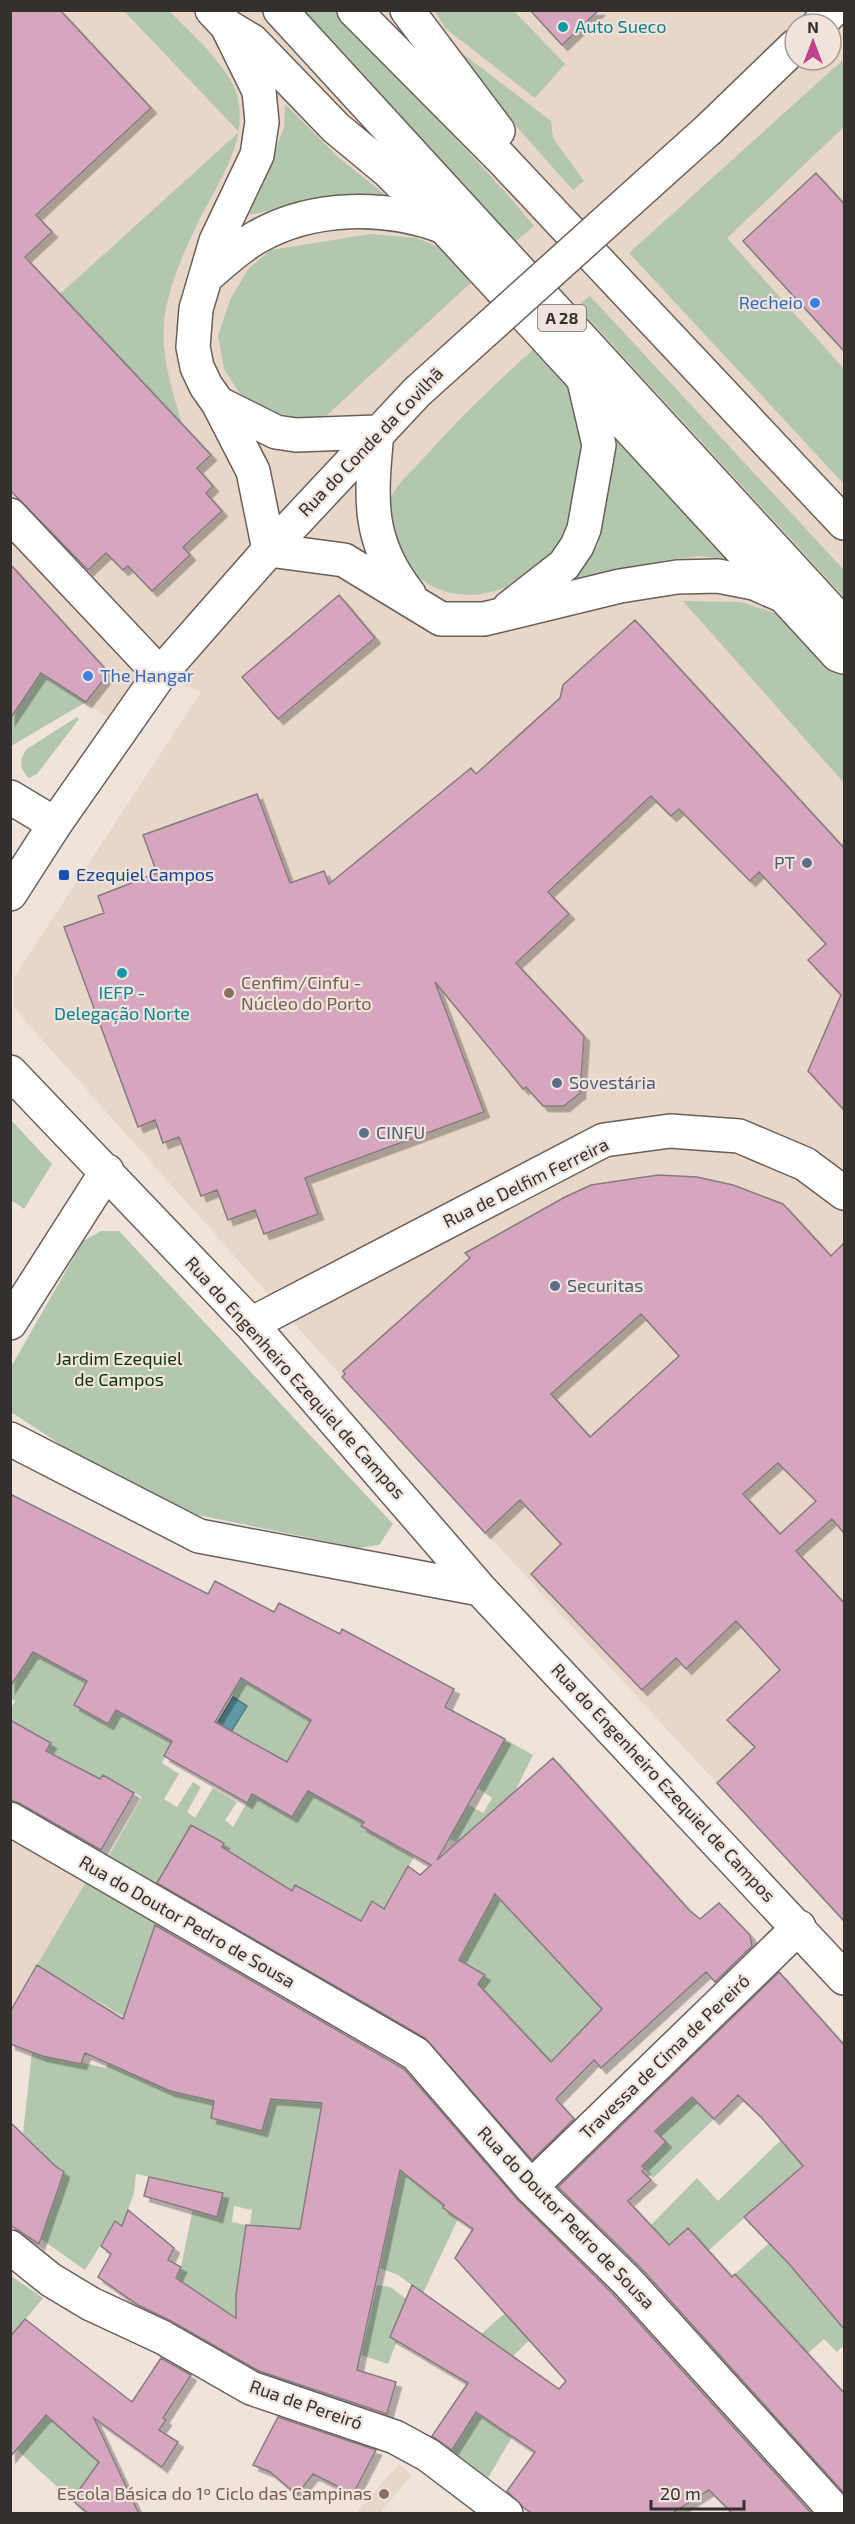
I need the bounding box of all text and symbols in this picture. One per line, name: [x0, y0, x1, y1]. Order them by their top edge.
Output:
north arrow: [783, 12, 843, 72]
place label: Auto Sueco: [575, 15, 666, 37]
text: N: [807, 17, 819, 36]
marker: Auto Sueco: [556, 20, 570, 34]
place label: Recheio: [739, 291, 803, 313]
marker: Recheio: [808, 296, 822, 310]
road number: A 28: [538, 305, 586, 331]
street label: Rua do Conde da Covilhã: [293, 362, 447, 521]
place label: The Hangar: [100, 664, 194, 686]
marker: The Hangar: [81, 669, 95, 683]
place label: PT: [774, 851, 796, 873]
marker: PT: [800, 856, 814, 870]
place label: Ezequiel Campos: [76, 863, 214, 885]
marker: Ezequiel Campos: [57, 868, 71, 882]
marker: IEFP - Delegação Norte: [115, 966, 129, 980]
place label: Cenfim/Cinfu - Núcleo do Porto: [241, 971, 372, 1014]
place label: IEFP - Delegação Norte: [54, 981, 190, 1025]
marker: Cenfim/Cinfu - Núcleo do Porto: [222, 986, 236, 1000]
place label: Sovestária: [569, 1071, 656, 1093]
marker: Sovestária: [550, 1076, 564, 1090]
place label: CINFU: [376, 1121, 425, 1143]
marker: CINFU: [357, 1126, 371, 1140]
street label: Rua de Delfim Ferreira: [439, 1132, 612, 1232]
street label: Rua do Engenheiro Ezequiel de Campos: [181, 1252, 410, 1503]
place label: Securitas: [567, 1274, 643, 1296]
marker: Securitas: [548, 1279, 562, 1293]
park label: Jardim Ezequiel de Campos: [56, 1347, 183, 1390]
street label: Rua do Engenheiro Ezequiel de Campos: [547, 1658, 780, 1906]
street label: Rua do Doutor Pedro de Sousa: [76, 1850, 299, 1992]
street label: Travessa de Cima de Pereiró: [575, 1969, 754, 2143]
street label: Rua do Doutor Pedro de Sousa: [474, 2121, 660, 2313]
street label: Rua de Pereiró: [247, 2374, 366, 2434]
scale bar: [651, 2473, 744, 2511]
place label: Escola Básica do 1º Ciclo das Campinas: [57, 2482, 372, 2504]
text: 20 m: [660, 2482, 701, 2504]
marker: Escola Básica do 1º Ciclo das Campinas: [377, 2487, 391, 2501]

